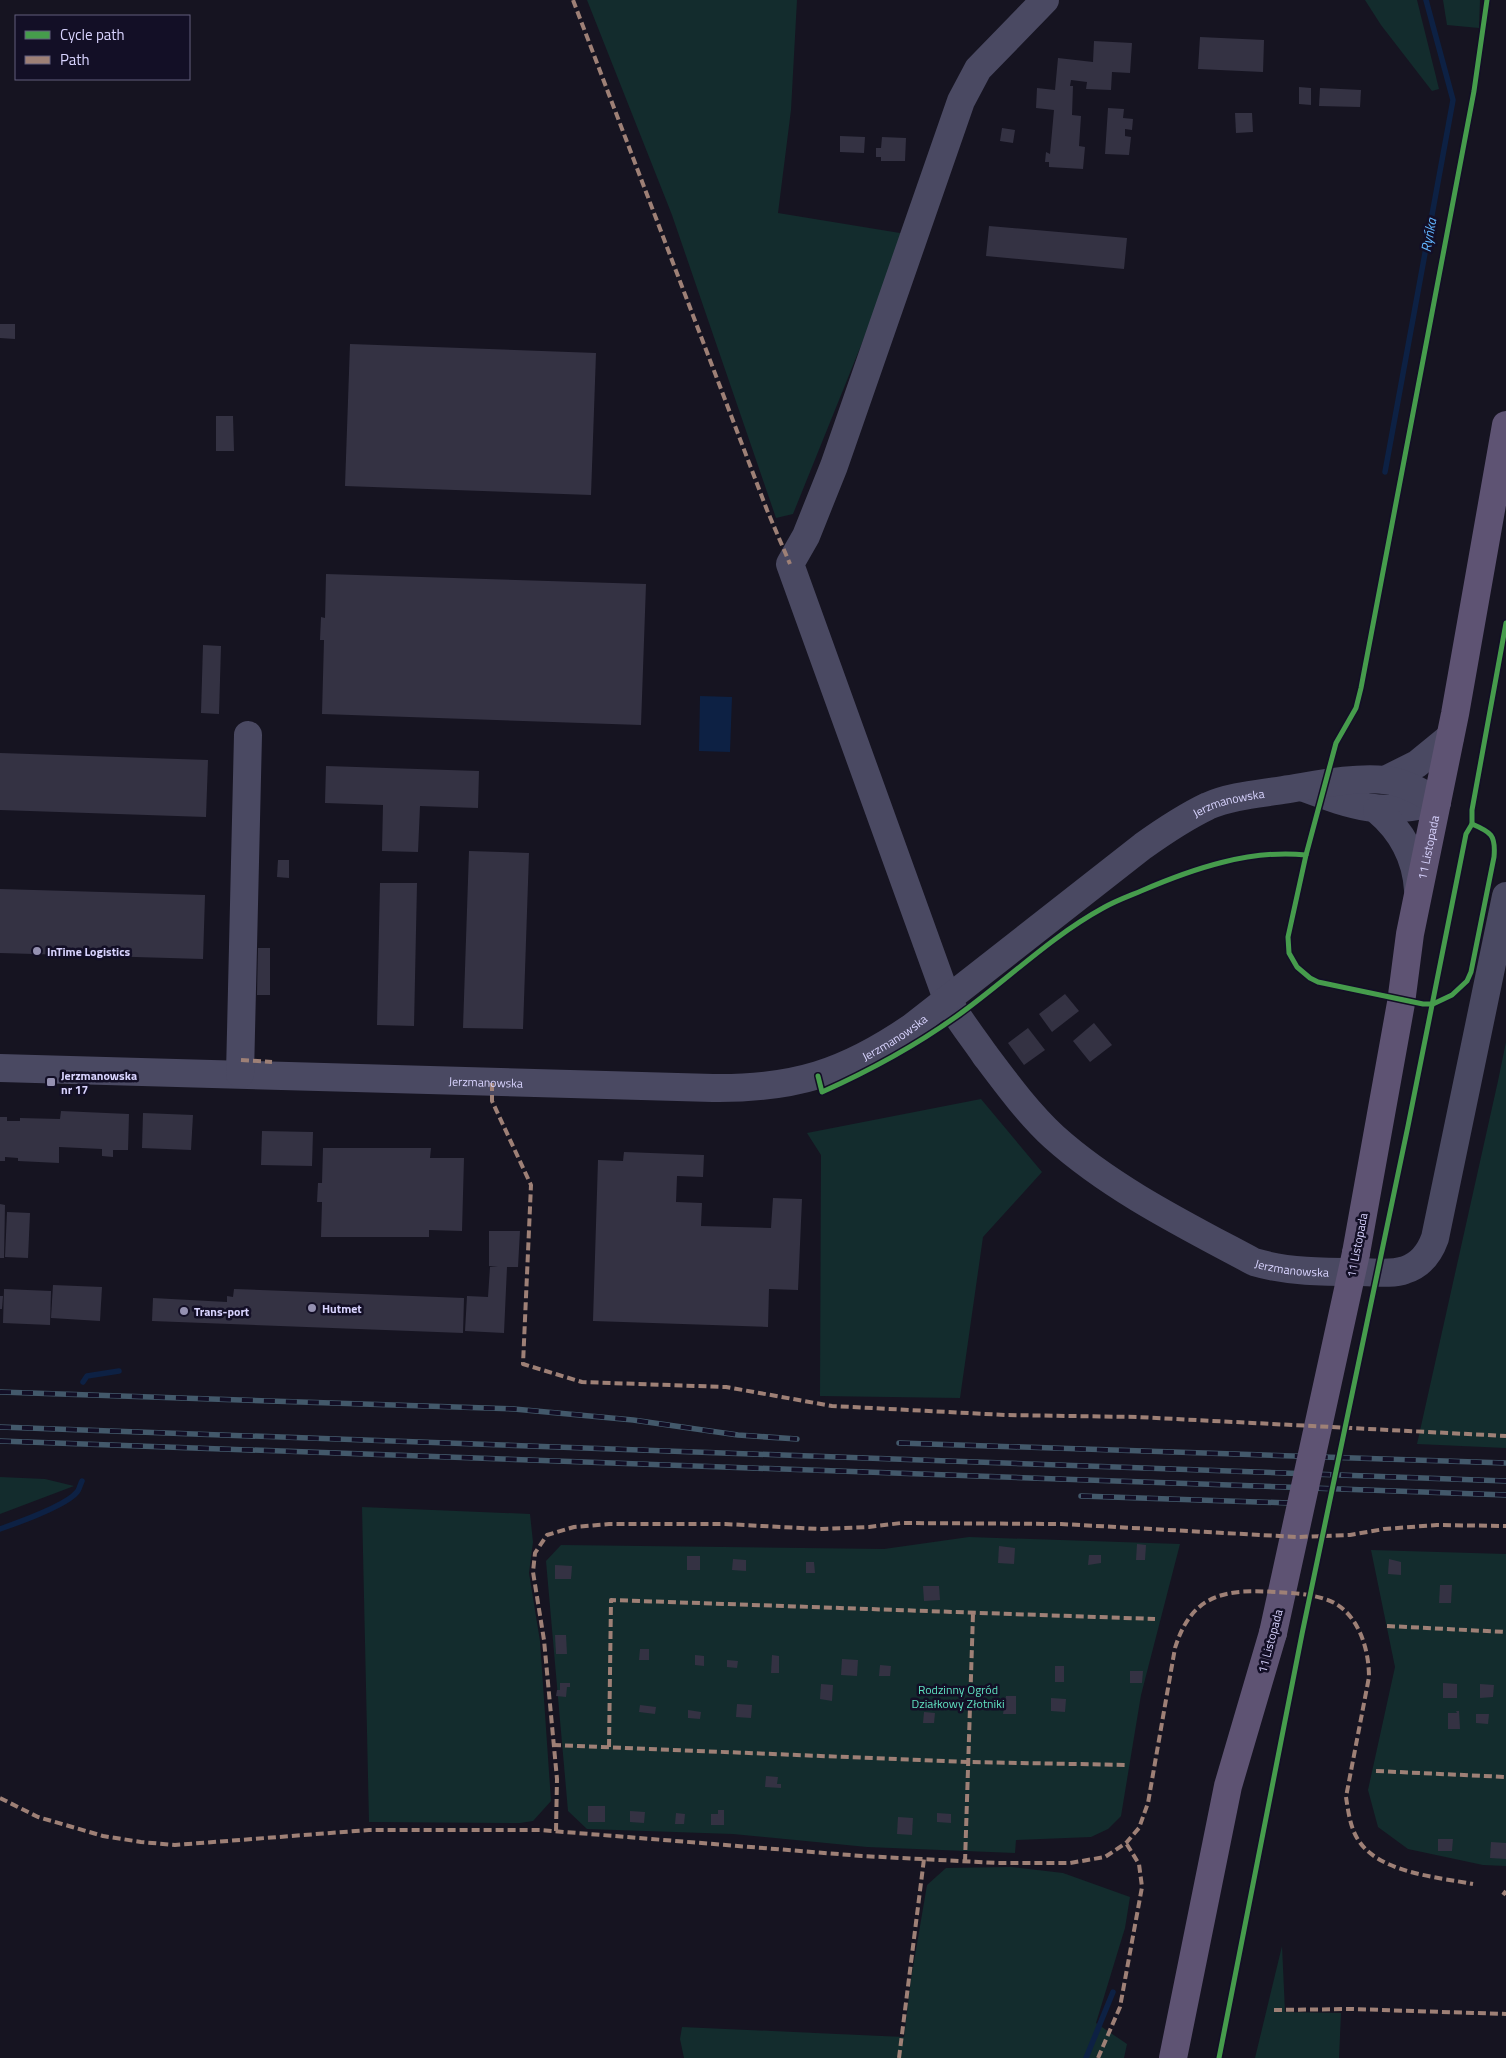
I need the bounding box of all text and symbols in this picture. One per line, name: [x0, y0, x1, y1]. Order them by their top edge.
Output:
legend: [15, 15, 190, 80]
text: Cycle path: [60, 23, 125, 46]
text: Path: [60, 48, 90, 71]
water label: Ryńka: [1415, 215, 1441, 254]
street label: Jerzmanowska: [1189, 783, 1266, 822]
street label: 11 Listopada: [1412, 813, 1444, 881]
place label: InTime Logistics: [47, 942, 130, 961]
marker: InTime Logistics: [31, 945, 43, 957]
street label: Jerzmanowska: [858, 1009, 931, 1065]
place label: Jerzmanowska nr 17: [61, 1066, 137, 1099]
street label: Jerzmanowska: [448, 1071, 523, 1092]
marker: Jerzmanowska nr 17: [45, 1076, 57, 1088]
street label: 11 Listopada: [1341, 1211, 1373, 1279]
street label: Jerzmanowska: [1253, 1253, 1329, 1281]
place label: Hutmet: [322, 1299, 362, 1318]
place label: Trans-port: [194, 1302, 250, 1321]
marker: Hutmet: [306, 1302, 318, 1314]
marker: Trans-port: [178, 1305, 190, 1317]
street label: 11 Listopada: [1252, 1607, 1288, 1675]
park label: Rodzinny Ogród Działkowy Złotniki: [911, 1680, 1005, 1713]

